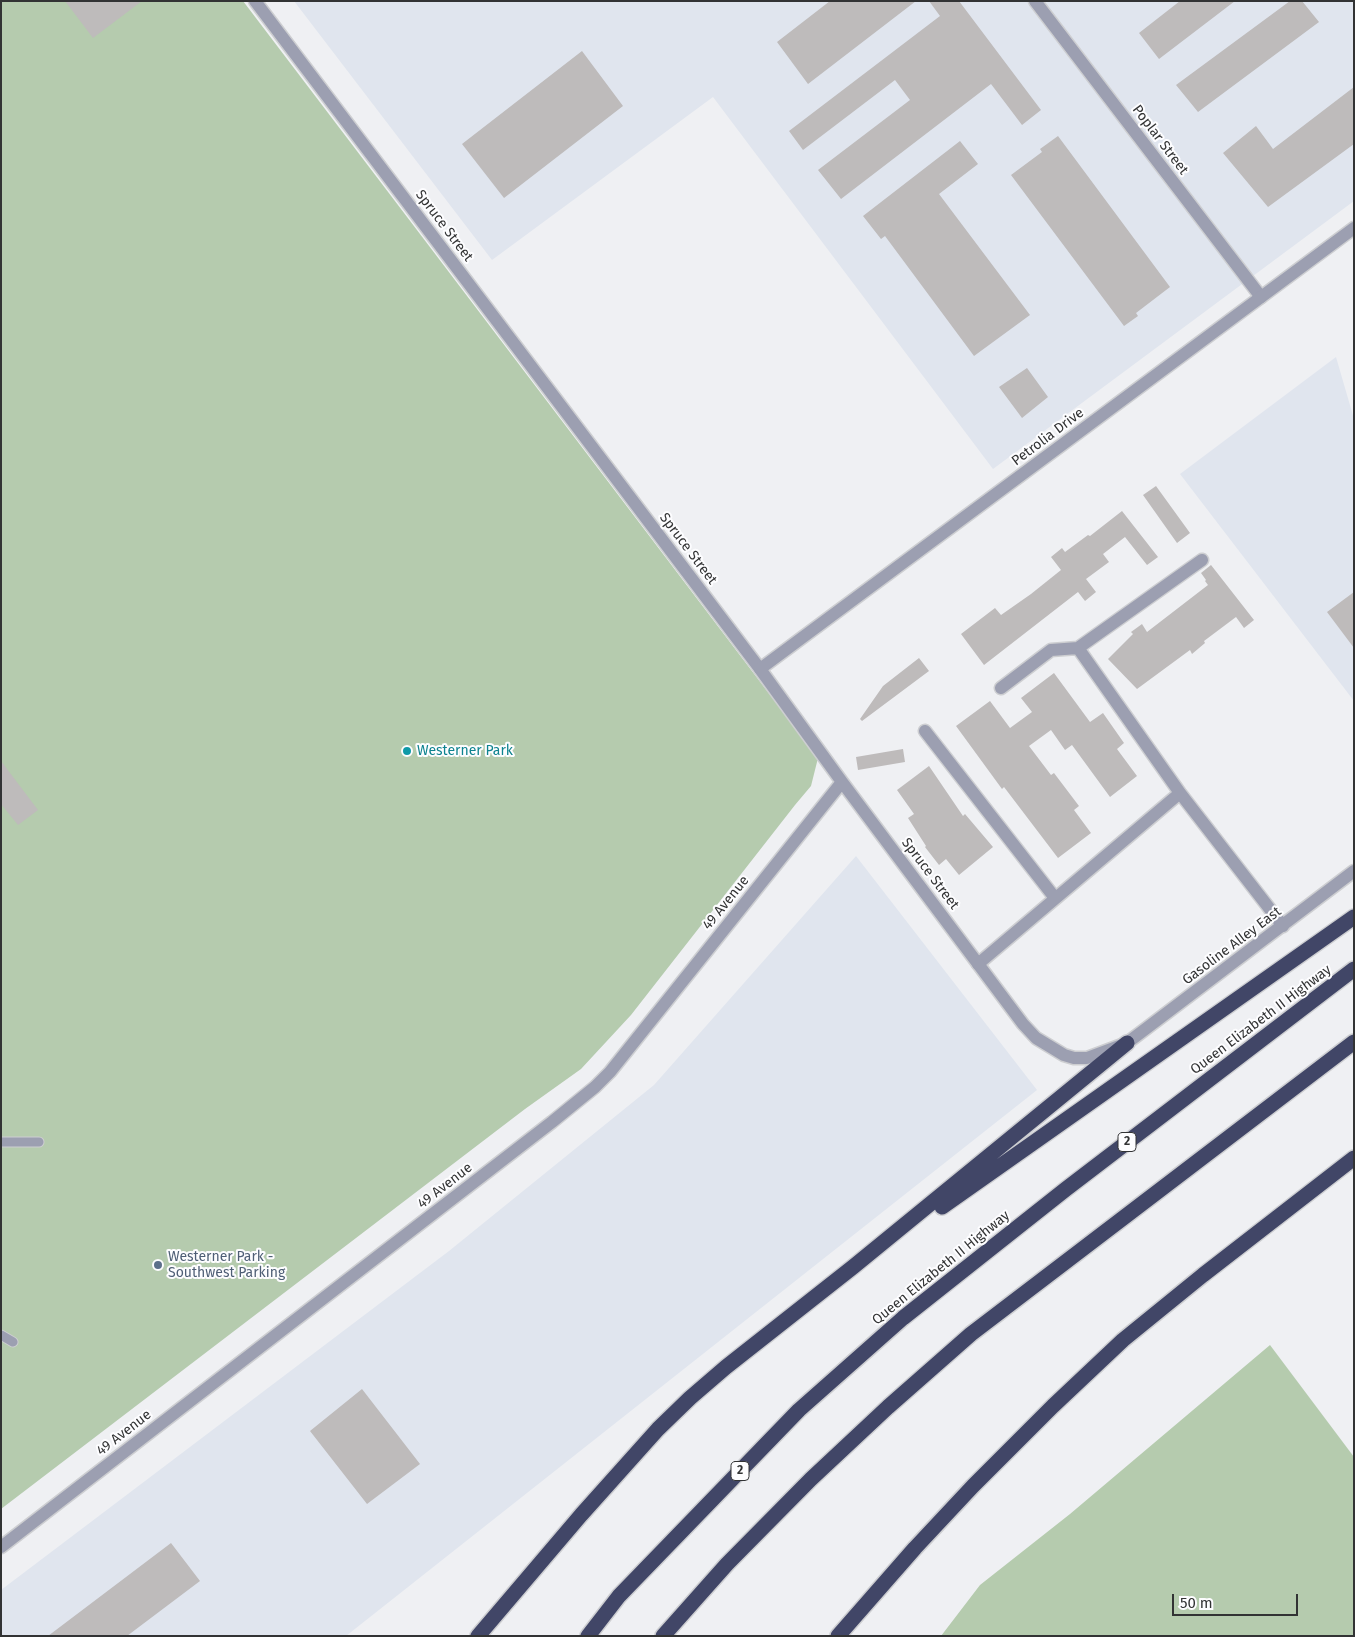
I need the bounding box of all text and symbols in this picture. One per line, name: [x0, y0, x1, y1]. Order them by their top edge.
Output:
street label: Poplar Street: [1128, 102, 1192, 178]
street label: Spruce Street: [412, 187, 476, 265]
street label: Petrolia Drive: [1009, 404, 1087, 470]
street label: Spruce Street: [656, 510, 720, 588]
place label: Westerner Park: [417, 743, 513, 759]
marker: Westerner Park: [401, 745, 413, 757]
street label: Spruce Street: [898, 835, 962, 913]
street label: 49 Avenue: [699, 873, 753, 933]
street label: Gasoline Alley East: [1179, 903, 1285, 989]
street label: Queen Elizabeth II Highway: [1187, 962, 1335, 1078]
road number: 2: [1118, 1132, 1136, 1152]
street label: 49 Avenue: [414, 1159, 476, 1213]
street label: Queen Elizabeth II Highway: [869, 1207, 1013, 1329]
place label: Westerner Park - Southwest Parking: [168, 1249, 285, 1282]
marker: Westerner Park - Southwest Parking: [152, 1259, 164, 1271]
street label: 49 Avenue: [93, 1406, 155, 1460]
road number: 2: [731, 1462, 749, 1480]
scale bar: [1175, 1584, 1301, 1616]
text: 50 m: [1180, 1594, 1213, 1612]

